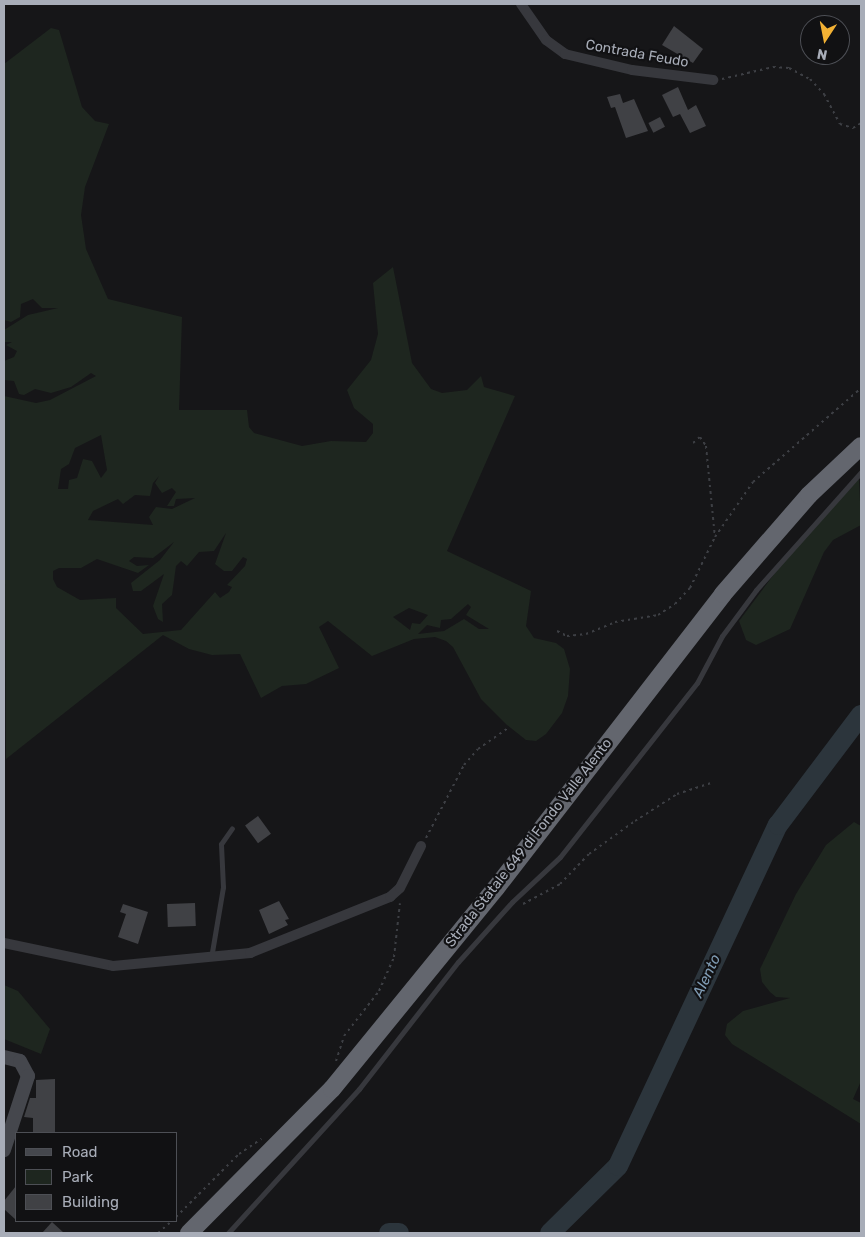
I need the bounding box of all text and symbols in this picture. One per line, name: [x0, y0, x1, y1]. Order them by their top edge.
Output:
north arrow: [800, 15, 850, 65]
street label: Contrada Feudo: [584, 37, 690, 71]
text: N: [816, 45, 829, 64]
street label: Strada Statale 649 di Fondo Valle Alento: [442, 735, 616, 951]
water label: Alento: [689, 952, 725, 1000]
legend: [15, 1132, 178, 1222]
text: Road: [62, 1143, 98, 1161]
text: Park: [62, 1168, 93, 1186]
text: Building: [62, 1193, 119, 1211]

